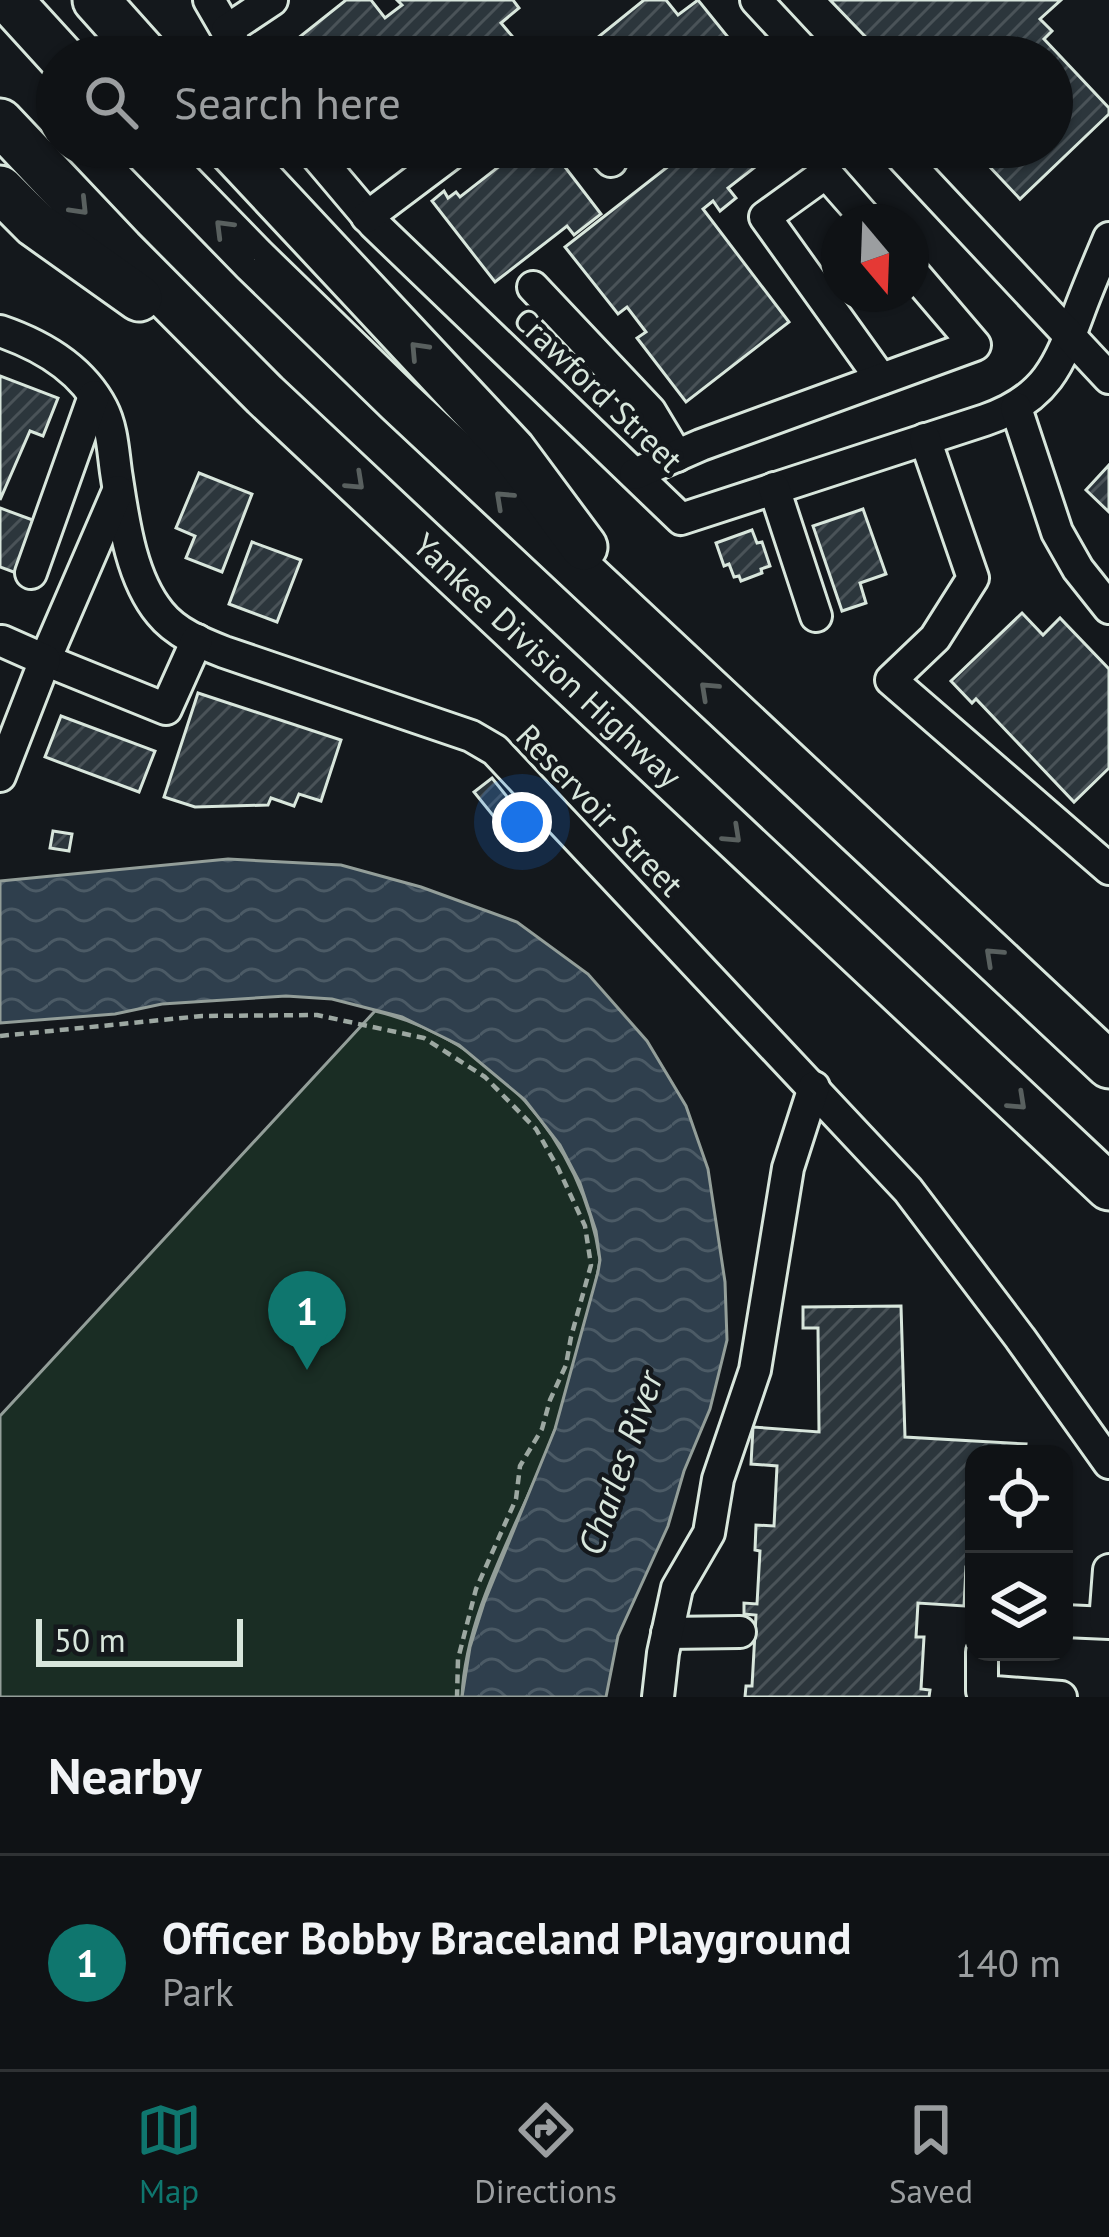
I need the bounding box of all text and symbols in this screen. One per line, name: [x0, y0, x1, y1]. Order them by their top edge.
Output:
search box: [36, 36, 1073, 168]
icon: search: [78, 69, 144, 135]
text: Search here: [174, 73, 401, 131]
one-way arrow: [65, 193, 87, 215]
north arrow: [821, 204, 929, 312]
one-way arrow: [215, 220, 237, 242]
street label: Crawford Street: [504, 297, 692, 481]
one-way arrow: [410, 342, 432, 364]
one-way arrow: [343, 468, 364, 490]
one-way arrow: [495, 491, 517, 513]
street label: Yankee Division Highway: [404, 523, 692, 797]
one-way arrow: [700, 683, 721, 705]
street label: Reservoir Street: [507, 714, 693, 905]
your location: [492, 792, 552, 852]
one-way arrow: [719, 821, 741, 843]
one-way arrow: [985, 949, 1006, 971]
one-way arrow: [1004, 1087, 1025, 1109]
pin: 1: [268, 1271, 346, 1370]
water label: Charles River: [566, 1363, 674, 1561]
map controls: [965, 1445, 1073, 1661]
button: locate: [965, 1445, 1073, 1553]
button: layers: [965, 1553, 1073, 1661]
scale bar: [36, 1613, 243, 1666]
text: 50 m: [54, 1618, 126, 1661]
text: Nearby: [48, 1742, 202, 1808]
text: Officer Bobby Braceland Playground: [162, 1908, 852, 1966]
text: 1: [76, 1937, 98, 1988]
text: 140 m: [955, 1937, 1061, 1988]
text: Park: [162, 1966, 234, 2017]
tab: Map: [136, 2097, 202, 2212]
tab: Directions: [474, 2097, 617, 2212]
tab: Saved: [889, 2097, 973, 2212]

